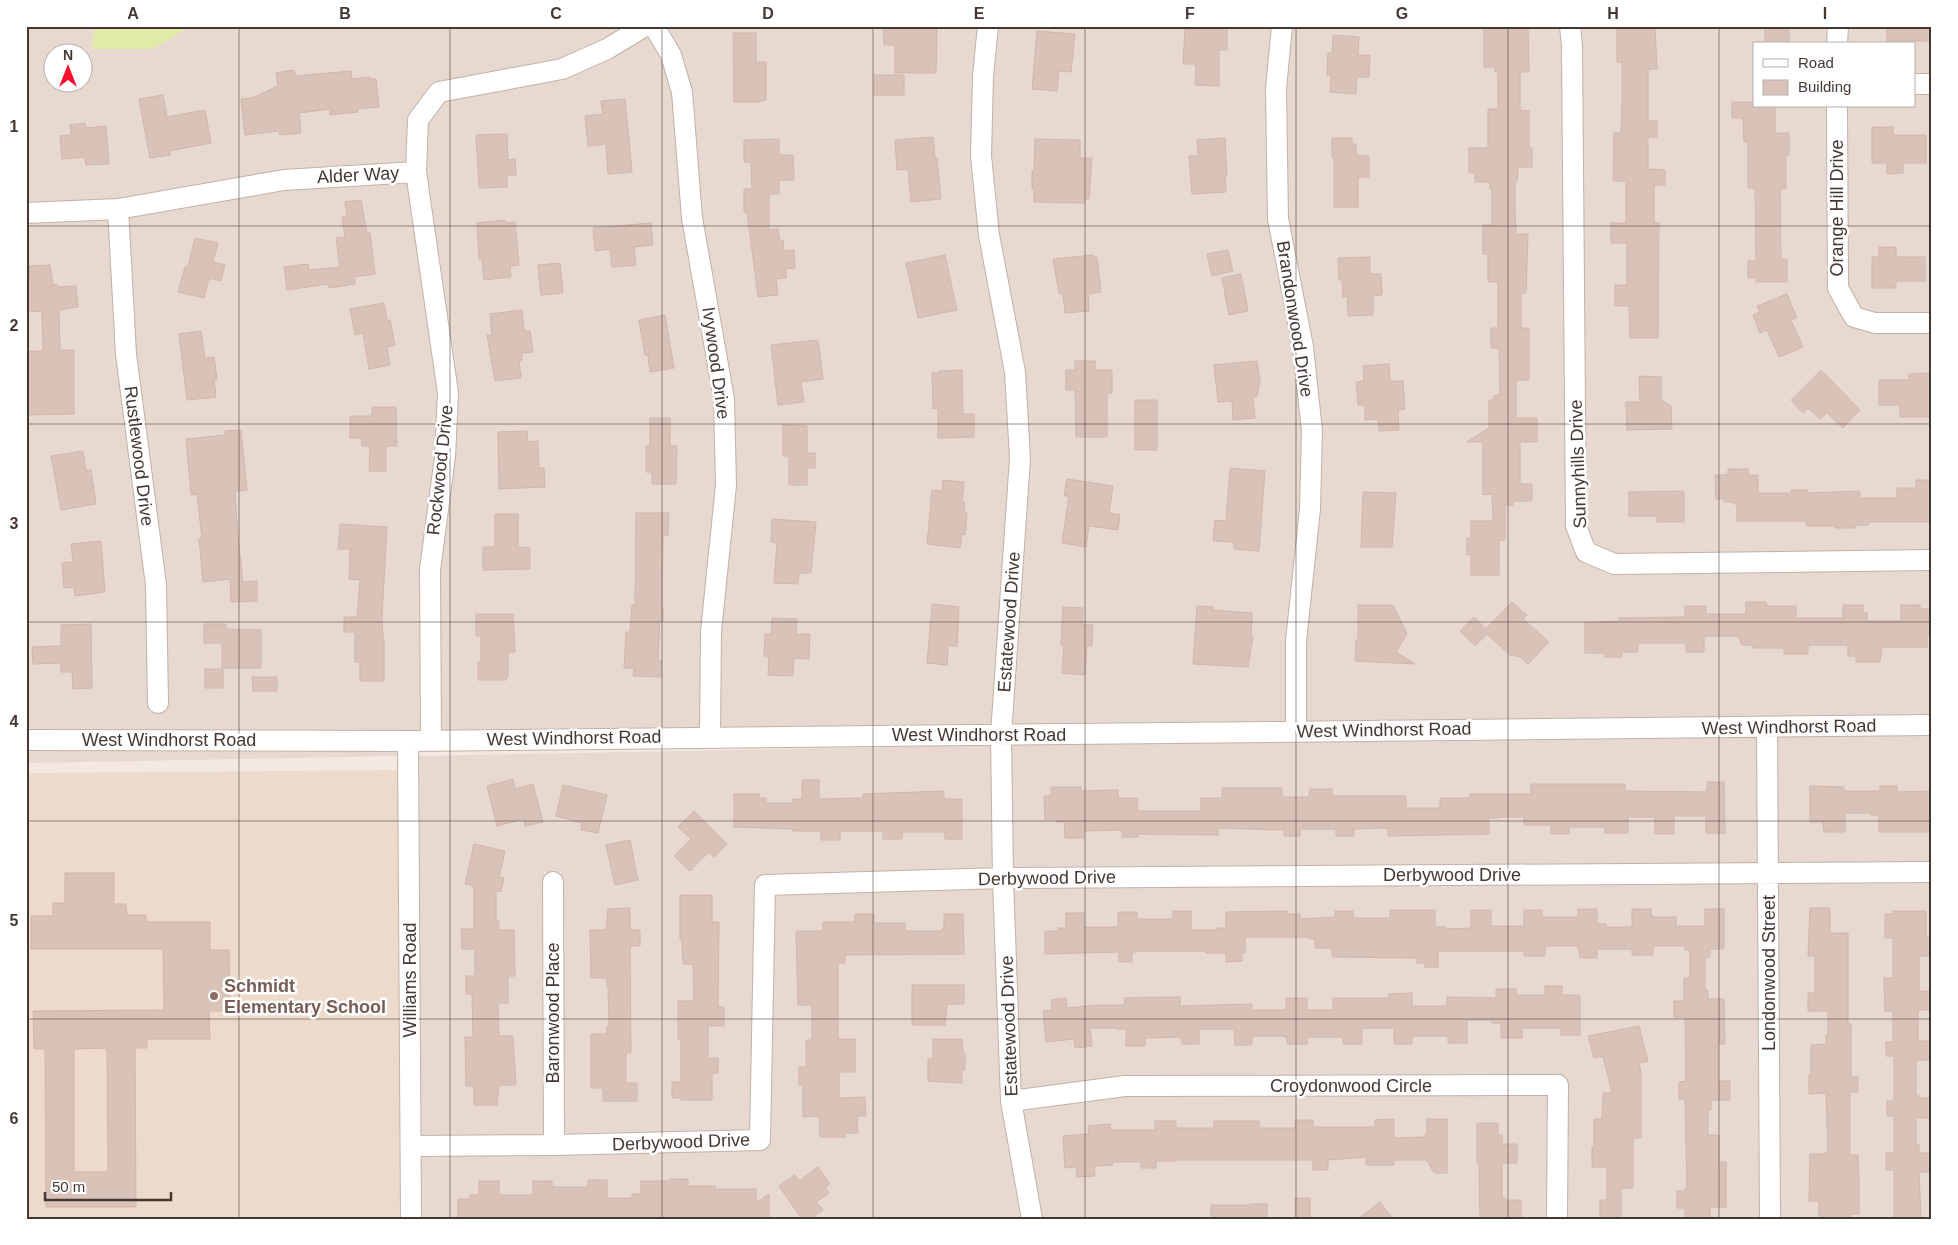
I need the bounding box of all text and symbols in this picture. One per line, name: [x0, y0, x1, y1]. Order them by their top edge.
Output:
text: A: [127, 5, 139, 22]
text: B: [339, 5, 351, 22]
text: C: [550, 5, 562, 22]
text: D: [762, 5, 774, 22]
text: E: [974, 5, 985, 22]
text: F: [1185, 5, 1195, 22]
text: G: [1396, 5, 1408, 22]
text: H: [1607, 5, 1619, 22]
text: I: [1823, 5, 1827, 22]
north arrow: [42, 42, 92, 92]
legend: [1753, 42, 1916, 108]
text: N: [63, 47, 73, 63]
text: Road: [1798, 54, 1834, 71]
text: Building: [1798, 78, 1851, 95]
text: 1: [10, 118, 19, 135]
street label: Orange Hill Drive: [1827, 139, 1847, 277]
street label: Alder Way: [316, 163, 400, 187]
street label: Brandonwood Drive: [1273, 239, 1317, 399]
street label: Ivywood Drive: [698, 306, 734, 420]
text: 2: [10, 317, 19, 334]
street label: Rustlewood Drive: [120, 385, 158, 527]
street label: Sunnyhills Drive: [1566, 399, 1590, 529]
street label: Rockwood Drive: [423, 404, 457, 536]
text: 3: [10, 515, 19, 532]
street label: Estatewood Drive: [994, 551, 1024, 693]
text: 4: [10, 713, 19, 730]
street label: West Windhorst Road: [1701, 715, 1877, 739]
street label: West Windhorst Road: [1296, 718, 1472, 742]
street label: West Windhorst Road: [892, 725, 1066, 745]
street label: West Windhorst Road: [486, 726, 662, 750]
street label: West Windhorst Road: [82, 730, 256, 750]
street label: Derbywood Drive: [1383, 865, 1521, 885]
street label: Derbywood Drive: [978, 867, 1116, 889]
street label: Londonwood Street: [1759, 895, 1779, 1051]
text: 5: [10, 912, 19, 929]
street label: Williams Road: [400, 922, 420, 1038]
street label: Baronwood Place: [543, 942, 563, 1084]
street label: Estatewood Drive: [997, 955, 1021, 1097]
place label: Schmidt Elementary School: [224, 976, 386, 1017]
marker: Schmidt Elementary School: [208, 990, 220, 1002]
street label: Croydonwood Circle: [1270, 1076, 1432, 1096]
text: 6: [10, 1110, 19, 1127]
street label: Derbywood Drive: [612, 1130, 750, 1154]
scale bar: [45, 1170, 171, 1202]
text: 50 m: [52, 1178, 85, 1195]

